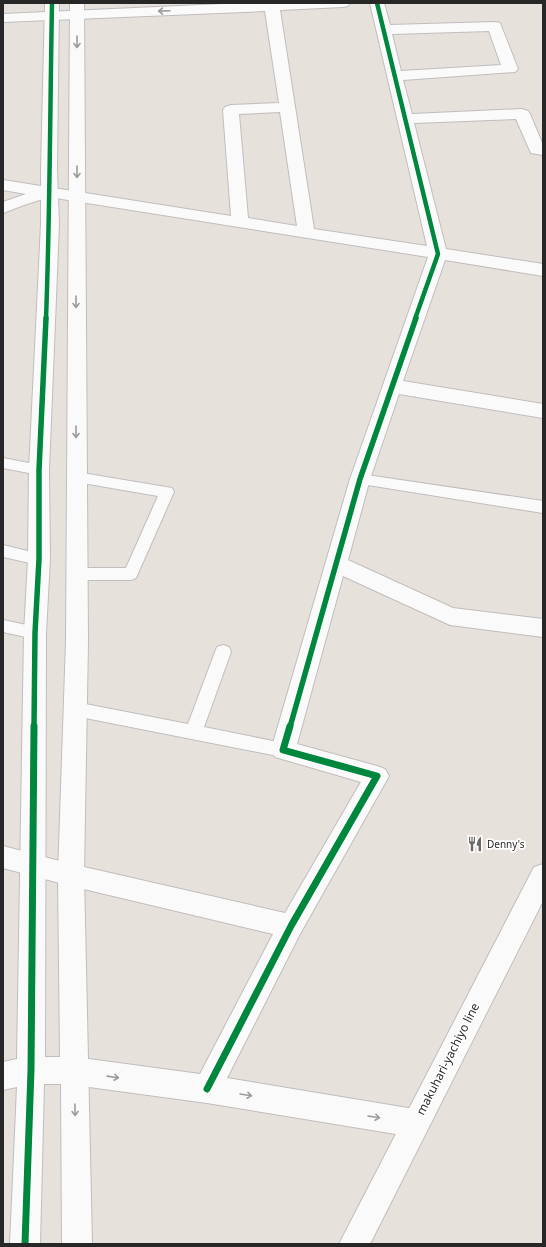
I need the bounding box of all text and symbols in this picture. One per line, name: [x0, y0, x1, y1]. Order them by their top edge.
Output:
one-way arrow: [158, 7, 171, 14]
one-way arrow: [73, 35, 81, 48]
one-way arrow: [73, 165, 81, 178]
one-way arrow: [72, 295, 80, 308]
one-way arrow: [72, 425, 80, 438]
restaurant icon: Denny's: [466, 835, 484, 853]
place label: Denny's: [487, 837, 525, 851]
street label: makuhari-yachiyo line: [412, 1000, 483, 1118]
one-way arrow: [106, 1073, 119, 1081]
one-way arrow: [239, 1092, 252, 1100]
one-way arrow: [71, 1103, 79, 1116]
one-way arrow: [367, 1113, 380, 1121]

